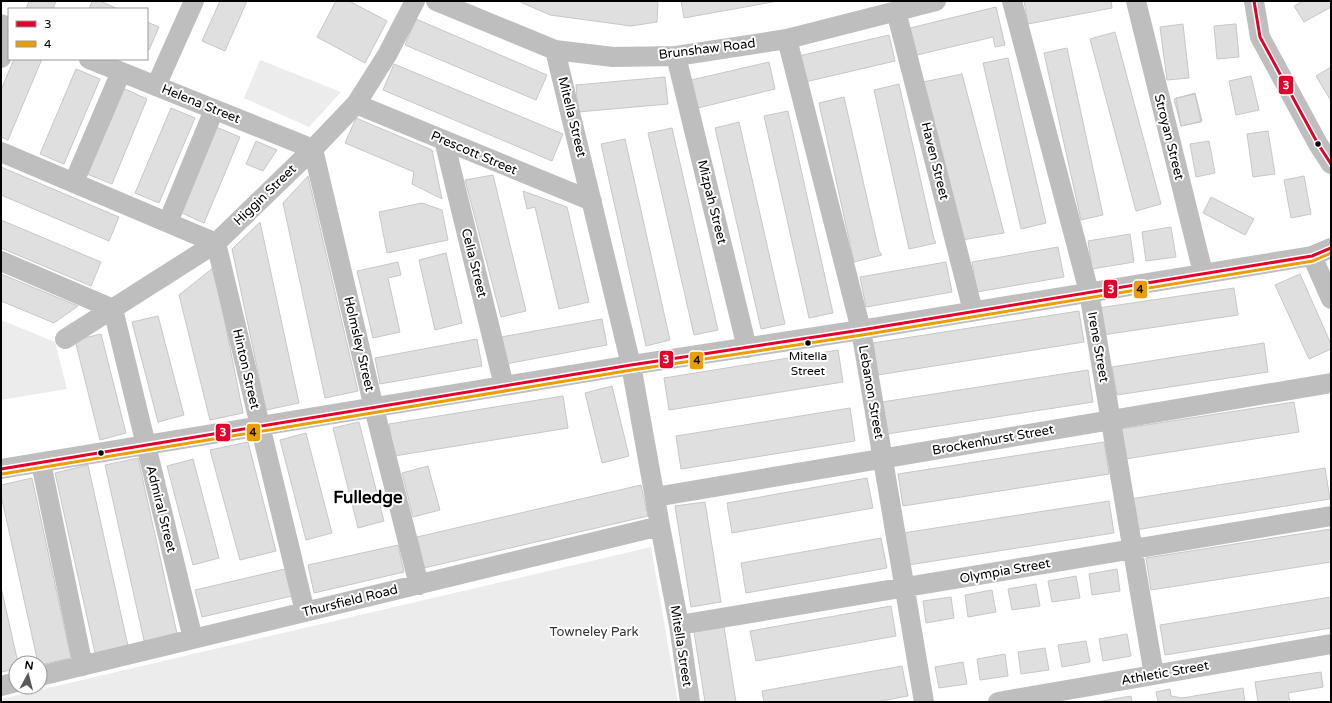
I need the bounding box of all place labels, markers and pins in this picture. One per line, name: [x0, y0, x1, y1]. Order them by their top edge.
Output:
unlabelled marker: [1313, 139, 1323, 149]
marker: Mitella Street: [803, 338, 813, 348]
place label: Mitella Street: [789, 349, 827, 378]
unlabelled marker: [96, 448, 106, 458]

